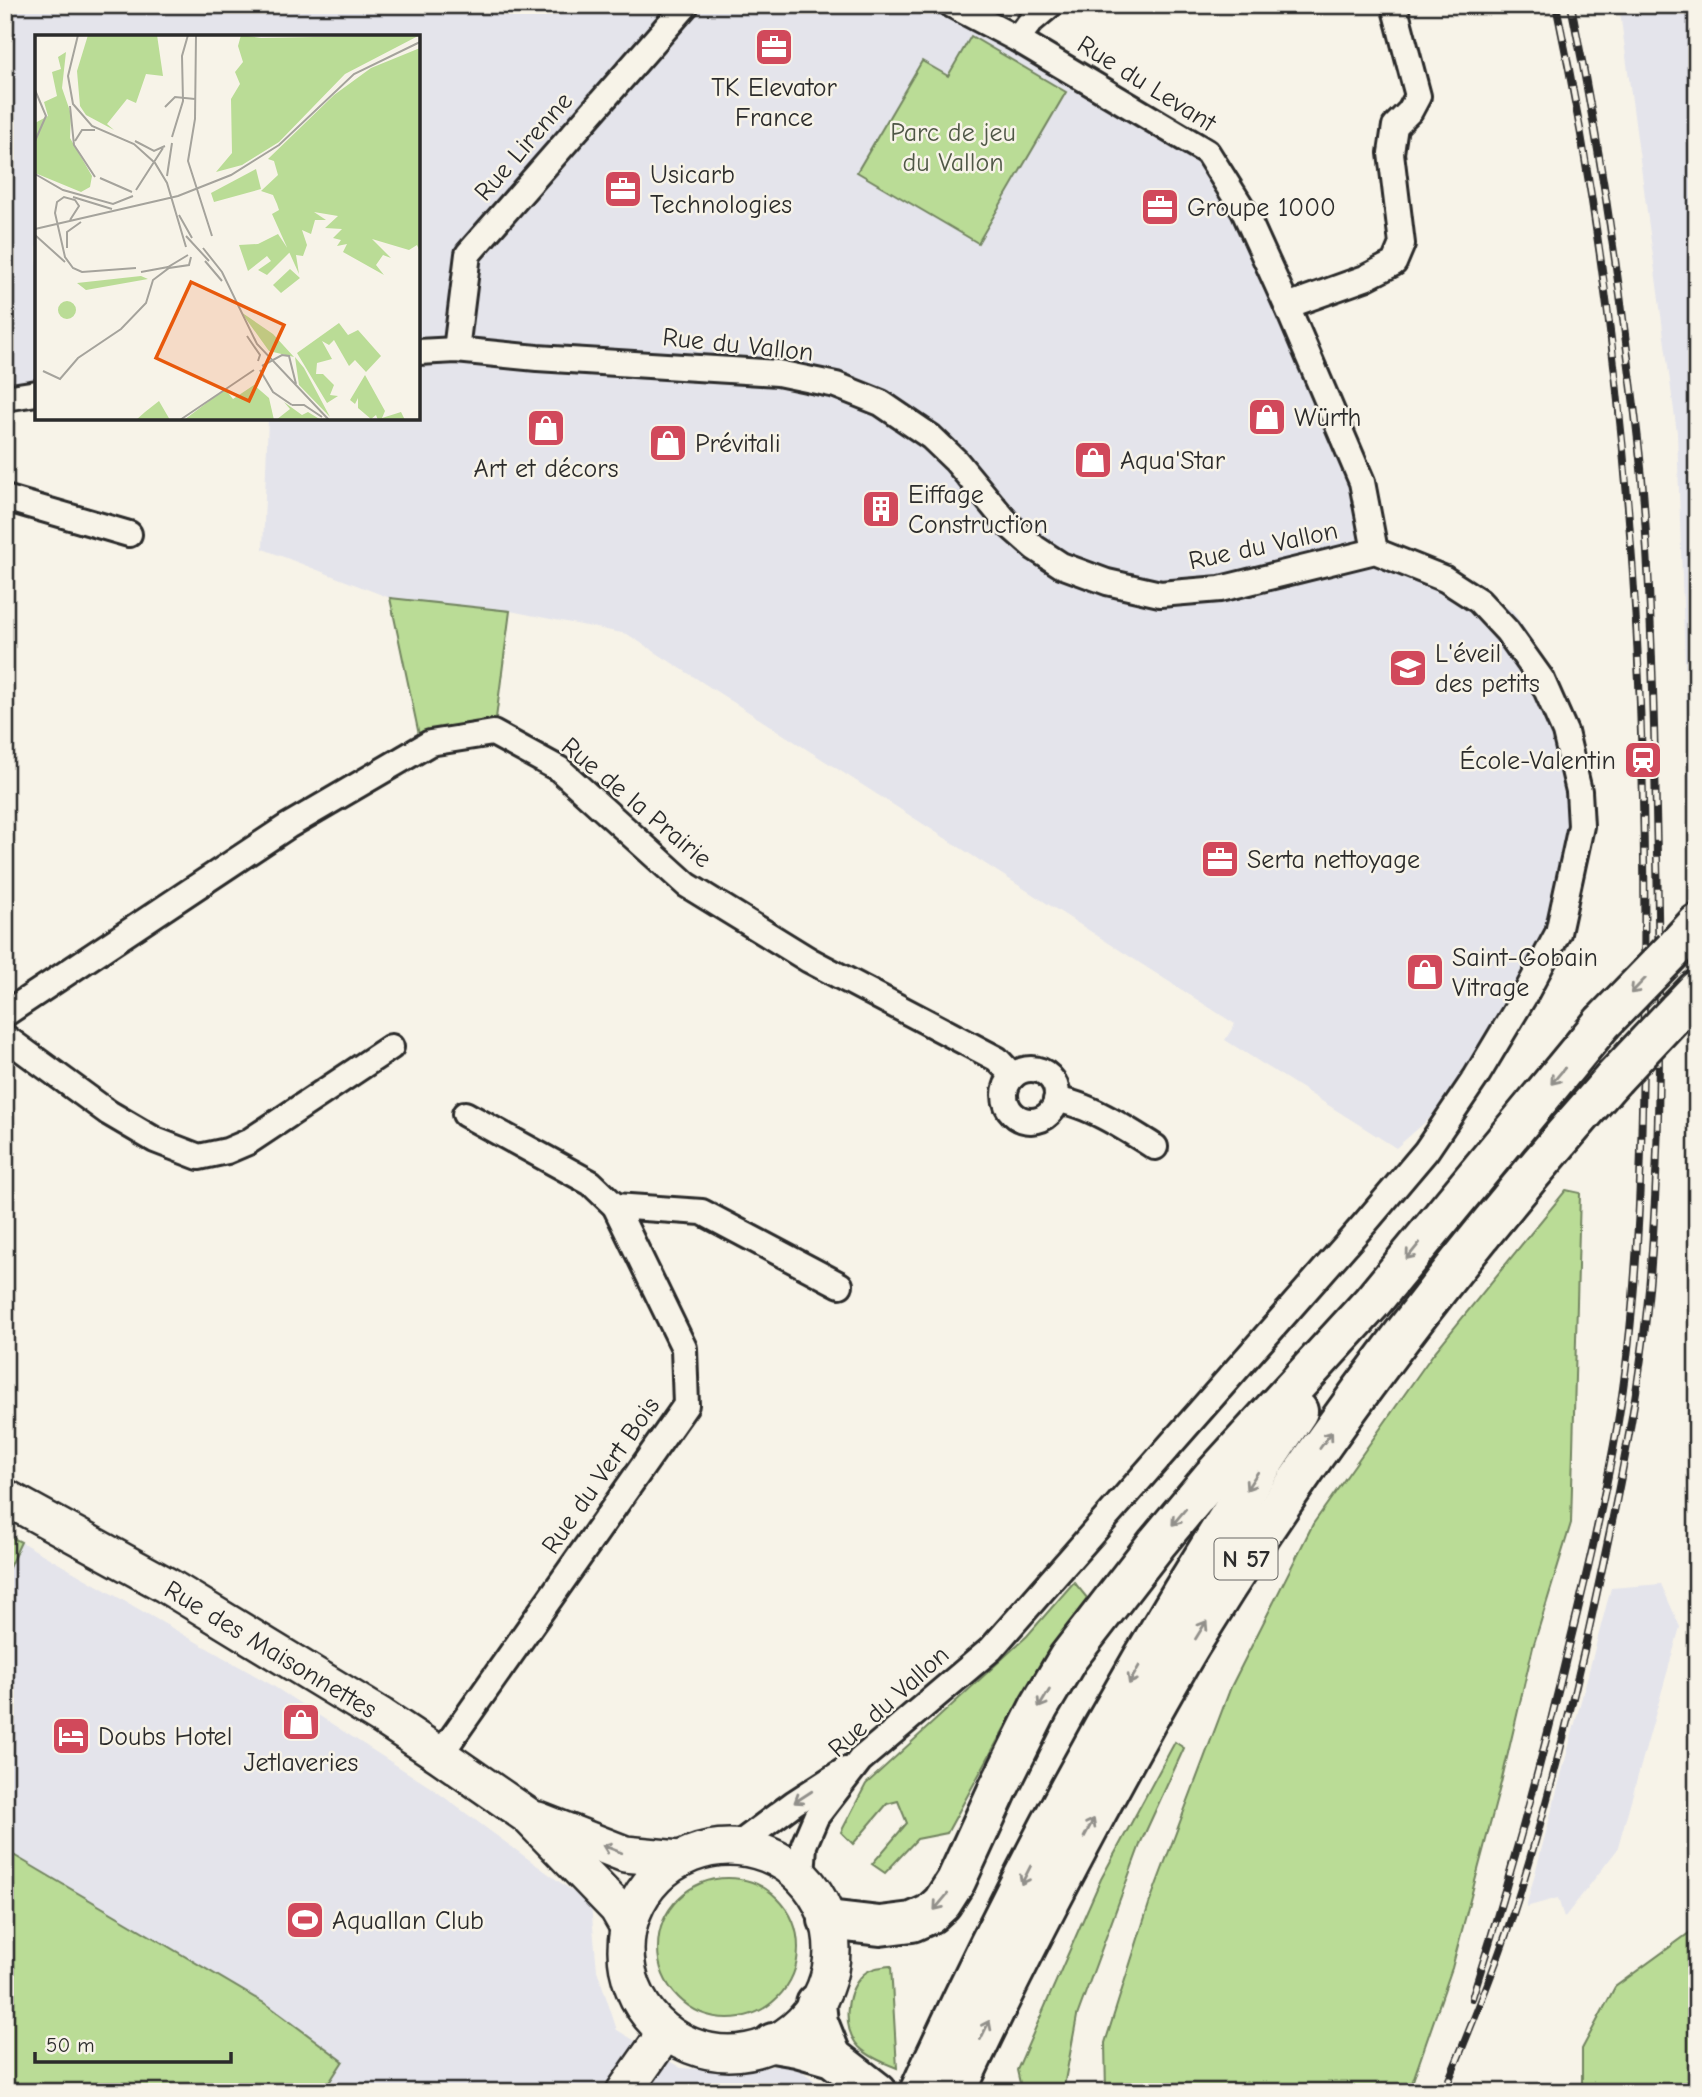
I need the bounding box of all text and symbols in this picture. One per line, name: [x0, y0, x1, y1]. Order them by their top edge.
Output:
office icon: TK Elevator France: [753, 26, 795, 68]
street label: Rue du Levant: [1072, 29, 1222, 139]
inset map: [35, 35, 420, 420]
place label: TK Elevator France: [711, 73, 838, 133]
street label: Rue Lirenne: [468, 86, 579, 207]
park label: Parc de jeu du Vallon: [890, 118, 1016, 178]
place label: Usicarb Technologies: [650, 160, 792, 220]
office icon: Usicarb Technologies: [602, 168, 644, 210]
office icon: Groupe 1000: [1139, 186, 1181, 228]
place label: Groupe 1000: [1187, 193, 1336, 223]
street label: Rue du Vallon: [661, 322, 815, 368]
shop icon: Würth: [1246, 396, 1288, 438]
place label: Würth: [1294, 403, 1362, 433]
shop icon: Art et décors: [525, 407, 567, 449]
shop icon: Prévitali: [647, 422, 689, 464]
place label: Prévitali: [695, 429, 781, 459]
shop icon: Aqua'Star: [1072, 439, 1114, 481]
place label: Aqua'Star: [1120, 446, 1226, 476]
place label: Art et décors: [474, 454, 618, 484]
place label: Eiffage Construction: [908, 480, 1048, 540]
building icon: Eiffage Construction: [860, 488, 902, 530]
street label: Rue du Vallon: [1186, 516, 1340, 576]
place label: L'éveil des petits: [1435, 639, 1540, 699]
school or university icon: L'éveil des petits: [1387, 647, 1429, 689]
street label: Rue de la Prairie: [555, 731, 718, 874]
station icon: École-Valentin: [1622, 739, 1664, 781]
place label: École-Valentin: [1459, 745, 1616, 776]
office icon: Serta nettoyage: [1199, 838, 1241, 880]
place label: Serta nettoyage: [1247, 845, 1420, 875]
place label: Saint-Gobain Vitrage: [1452, 943, 1598, 1003]
shop icon: Saint-Gobain Vitrage: [1404, 951, 1446, 993]
one-way arrow: [1630, 978, 1647, 995]
one-way arrow: [1551, 1066, 1566, 1084]
one-way arrow: [1406, 1241, 1421, 1259]
street label: Rue du Vert Bois: [536, 1391, 666, 1560]
one-way arrow: [1319, 1431, 1334, 1450]
one-way arrow: [1245, 1470, 1259, 1490]
one-way arrow: [1171, 1507, 1187, 1525]
road number: N 57: [1214, 1539, 1278, 1580]
street label: Rue des Maisonnettes: [159, 1575, 382, 1725]
one-way arrow: [1194, 1620, 1208, 1640]
street label: Rue du Vallon: [822, 1640, 955, 1764]
one-way arrow: [1127, 1664, 1140, 1685]
one-way arrow: [1036, 1689, 1050, 1709]
shop icon: Jetlaveries: [280, 1701, 322, 1743]
hotel icon: Doubs Hotel: [50, 1715, 92, 1757]
place label: Doubs Hotel: [98, 1722, 232, 1752]
place label: Jetlaveries: [244, 1748, 358, 1778]
one-way arrow: [794, 1790, 813, 1804]
one-way arrow: [1083, 1818, 1096, 1839]
one-way arrow: [601, 1842, 623, 1855]
one-way arrow: [1019, 1864, 1032, 1885]
one-way arrow: [933, 1892, 949, 1910]
sports icon: Aquallan Club: [284, 1899, 326, 1941]
place label: Aquallan Club: [332, 1906, 484, 1936]
scale bar: [35, 2020, 231, 2064]
one-way arrow: [978, 2020, 992, 2041]
text: 50 m: [46, 2033, 95, 2057]

